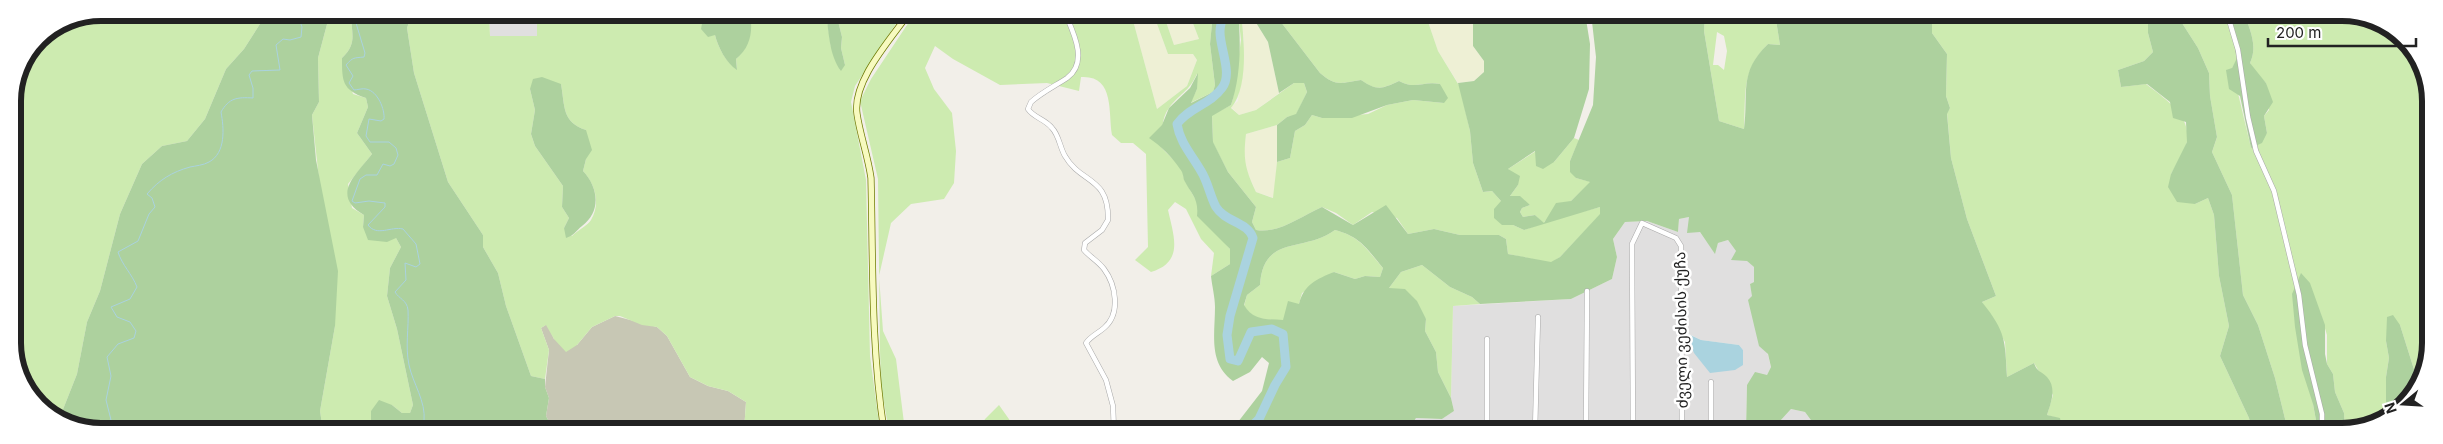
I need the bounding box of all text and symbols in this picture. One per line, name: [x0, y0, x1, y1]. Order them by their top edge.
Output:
scale bar: [2268, 15, 2416, 47]
text: 200 m: [2276, 23, 2321, 42]
street label: ძველი ვეძისის ქუჩა: [1670, 251, 1692, 409]
north arrow: [2378, 379, 2428, 429]
text: N: [2380, 400, 2400, 416]

